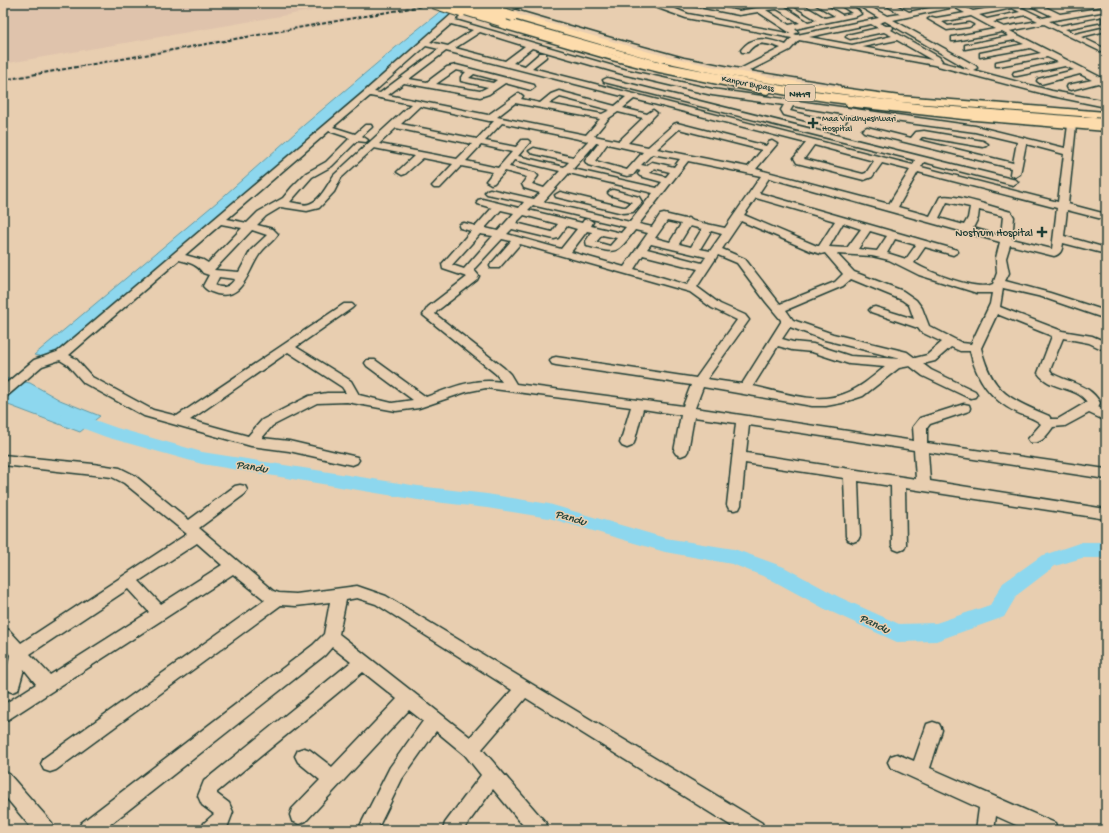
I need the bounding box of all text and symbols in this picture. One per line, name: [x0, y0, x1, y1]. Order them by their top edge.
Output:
street label: Kanpur Bypass: [721, 74, 776, 95]
road number: NH19: [785, 85, 815, 101]
place label: Maa Vindhyeshwari Hospital: [822, 114, 896, 135]
marker: Maa Vindhyeshwari Hospital: [807, 117, 819, 129]
marker: Nostrum Hospital: [1036, 226, 1048, 238]
place label: Nostrum Hospital: [955, 228, 1034, 240]
water label: Pandu: [235, 459, 270, 478]
water label: Pandu: [553, 508, 589, 530]
water label: Pandu: [857, 612, 893, 638]

